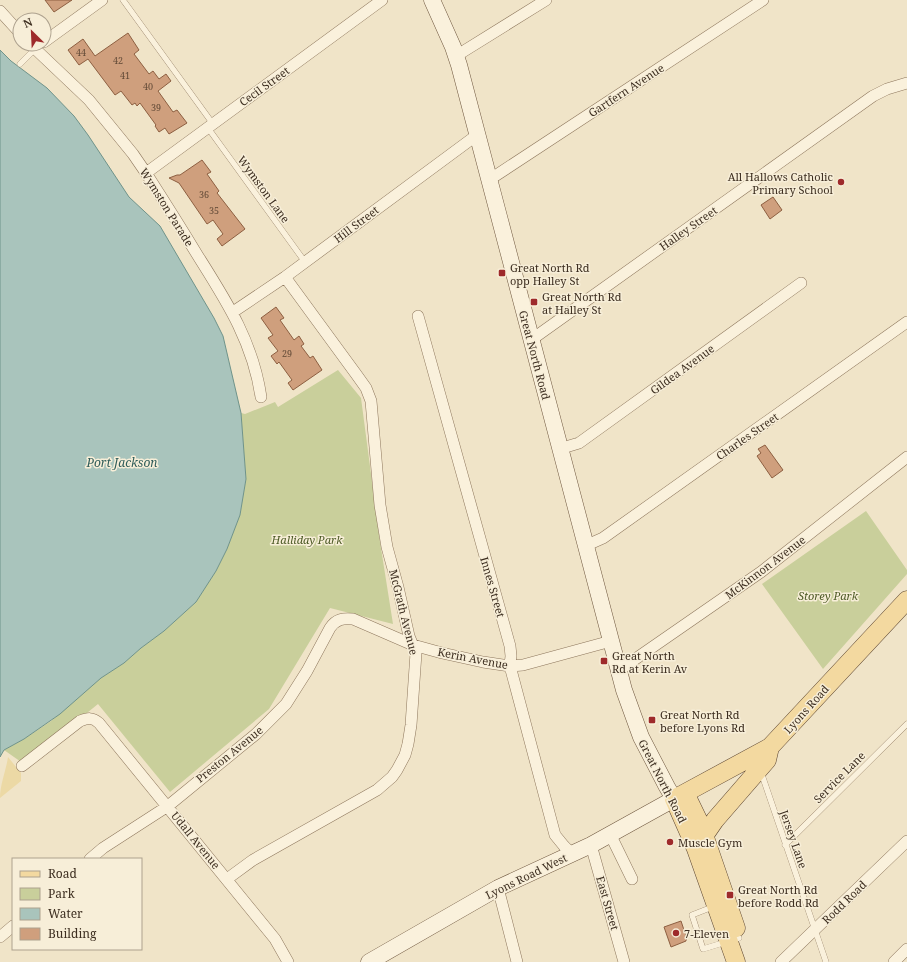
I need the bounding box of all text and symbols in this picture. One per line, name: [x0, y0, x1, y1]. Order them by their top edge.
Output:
north arrow: [12, 12, 52, 52]
text: N: [21, 14, 35, 31]
house number: 44: [76, 46, 86, 59]
house number: 42: [113, 54, 123, 67]
street label: Gartfern Avenue: [585, 60, 667, 120]
street label: Cecil Street: [236, 63, 292, 109]
house number: 41: [120, 69, 130, 82]
house number: 40: [143, 80, 153, 93]
house number: 39: [151, 101, 161, 114]
street label: Wymston Lane: [235, 153, 293, 226]
street label: Wymston Parade: [137, 165, 197, 249]
place label: All Hallows Catholic Primary School: [728, 169, 834, 197]
marker: All Hallows Catholic Primary School: [836, 177, 846, 187]
house number: 36: [199, 188, 209, 201]
street label: Hill Street: [330, 202, 382, 246]
street label: Halley Street: [656, 202, 720, 253]
house number: 35: [209, 204, 219, 217]
place label: Great North Rd opp Halley St: [510, 260, 590, 288]
marker: Great North Rd opp Halley St: [497, 268, 507, 278]
place label: Great North Rd at Halley St: [542, 289, 622, 317]
marker: Great North Rd at Halley St: [529, 297, 539, 307]
street label: Great North Road: [516, 309, 554, 402]
street label: Gildea Avenue: [647, 341, 717, 397]
house number: 29: [282, 347, 292, 360]
street label: Charles Street: [713, 409, 781, 463]
water label: Port Jackson: [85, 454, 158, 471]
park label: Halliday Park: [271, 532, 343, 547]
street label: McKinnon Avenue: [722, 532, 808, 602]
street label: Innes Street: [477, 555, 509, 619]
street label: McGrath Avenue: [386, 568, 422, 657]
park label: Storey Park: [798, 588, 859, 603]
street label: Kerin Avenue: [437, 644, 510, 672]
place label: Great North Rd at Kerin Av: [612, 648, 688, 676]
marker: Great North Rd at Kerin Av: [599, 656, 609, 666]
street label: Lyons Road: [780, 681, 832, 737]
place label: Great North Rd before Lyons Rd: [660, 707, 745, 735]
marker: Great North Rd before Lyons Rd: [647, 715, 657, 725]
street label: Preston Avenue: [192, 722, 266, 786]
street label: Great North Road: [635, 737, 691, 826]
street label: Service Lane: [810, 748, 868, 806]
street label: Jersey Lane: [777, 807, 811, 870]
street label: Udall Avenue: [168, 808, 224, 872]
place label: Muscle Gym: [678, 835, 743, 850]
marker: Muscle Gym: [665, 837, 675, 847]
street label: Lyons Road West: [483, 850, 569, 902]
legend: [12, 858, 142, 950]
text: Road: [48, 865, 78, 882]
street label: East Street: [593, 874, 623, 932]
street label: Rodd Road: [818, 877, 870, 927]
place label: Great North Rd before Rodd Rd: [738, 882, 819, 910]
text: Park: [48, 885, 76, 902]
marker: Great North Rd before Rodd Rd: [725, 890, 735, 900]
text: Water: [48, 905, 83, 922]
text: Building: [48, 925, 97, 942]
place label: 7-Eleven: [684, 926, 729, 941]
marker: 7-Eleven: [671, 928, 681, 938]

